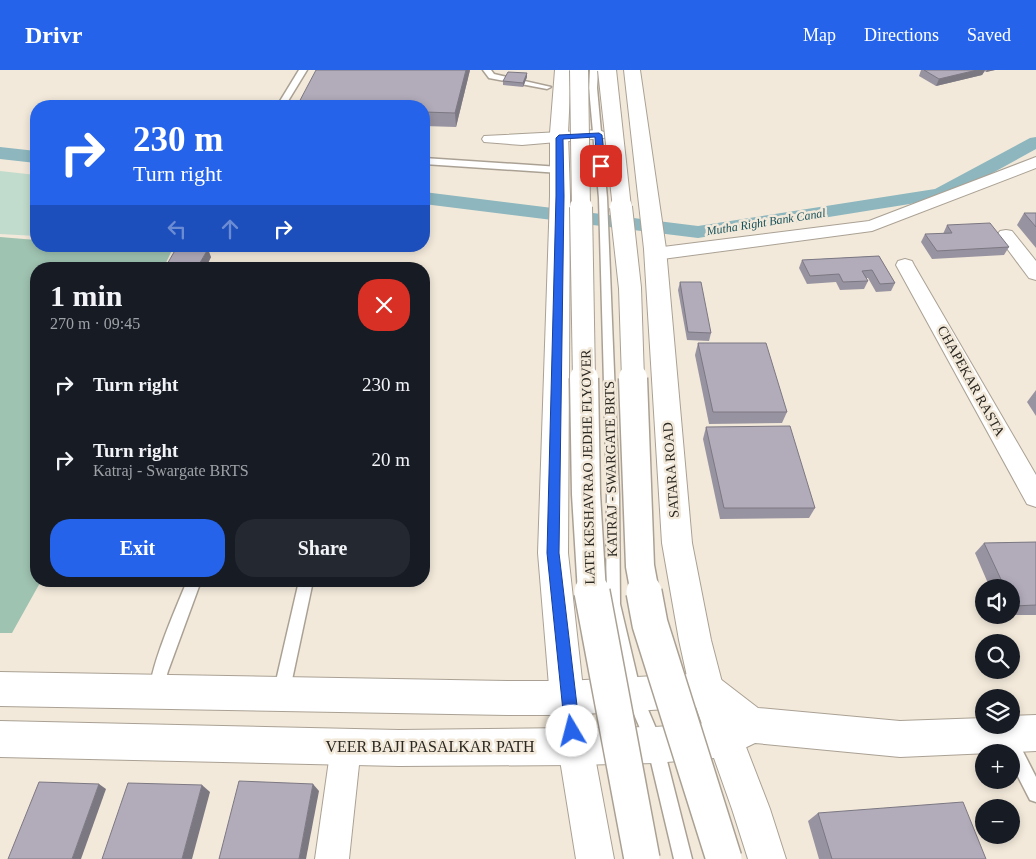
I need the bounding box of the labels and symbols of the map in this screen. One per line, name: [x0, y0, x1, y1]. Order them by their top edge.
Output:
pin: [580, 145, 622, 187]
water label: Mutha Right Bank Canal: [704, 206, 827, 238]
street label: CHAPEKAR RASTA: [934, 323, 1008, 440]
street label: LATE KESHAVRAO JEDHE FLYOVER: [578, 349, 598, 585]
street label: KATRAJ - SWARGATE BRTS: [602, 381, 620, 557]
street label: SATARA ROAD: [660, 422, 682, 518]
position arrow: [545, 704, 597, 756]
street label: VEER BAJI PASALKAR PATH: [325, 738, 535, 755]

